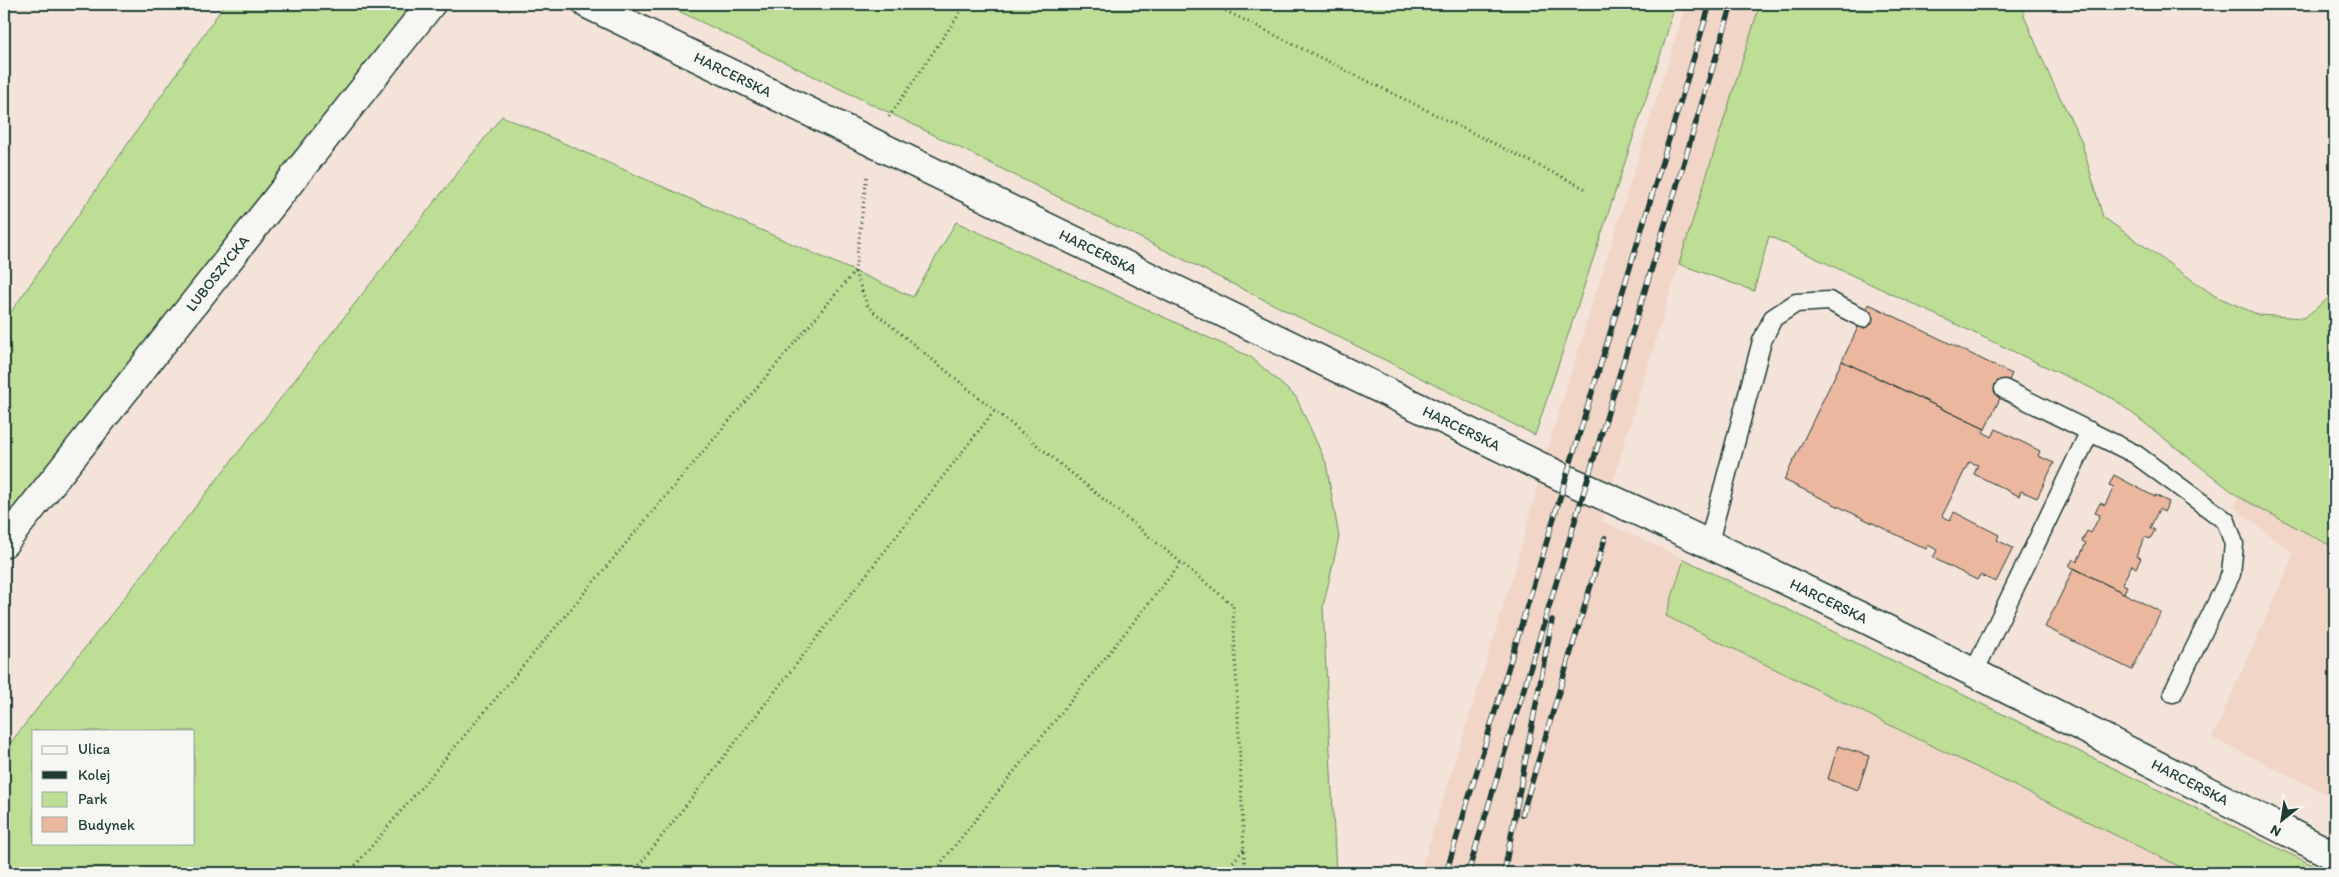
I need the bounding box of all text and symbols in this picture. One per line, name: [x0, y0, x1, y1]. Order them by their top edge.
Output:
street label: HARCERSKA: [691, 48, 775, 101]
street label: HARCERSKA: [1056, 225, 1140, 279]
street label: LUBOSZYCKA: [182, 231, 253, 315]
street label: HARCERSKA: [1420, 402, 1504, 455]
street label: HARCERSKA: [1787, 575, 1871, 628]
legend: [32, 730, 195, 844]
text: Ulica: [78, 740, 111, 758]
street label: HARCERSKA: [2149, 755, 2232, 809]
text: Kolej: [78, 766, 110, 784]
text: Park: [78, 790, 108, 808]
north arrow: [2256, 794, 2306, 844]
text: Budynek: [78, 816, 135, 834]
text: N: [2267, 821, 2284, 841]

